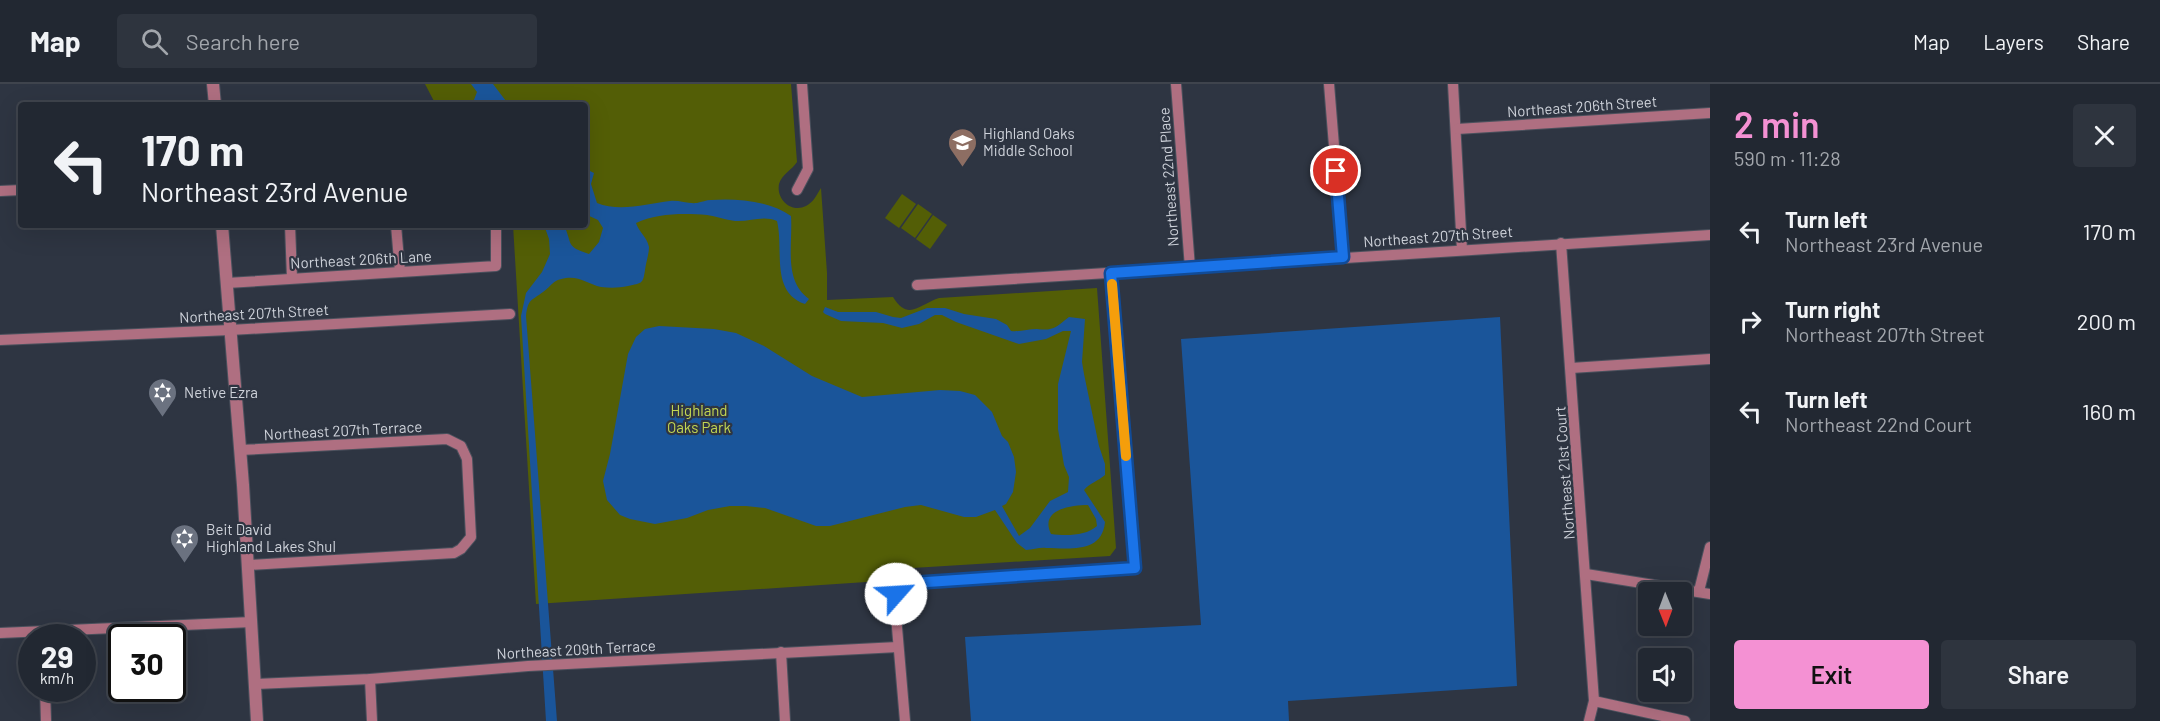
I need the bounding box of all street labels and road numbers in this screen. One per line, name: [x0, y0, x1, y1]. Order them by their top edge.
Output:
street label: Northeast 206th Street: [1506, 92, 1658, 120]
street label: Northeast 22nd Place: [1154, 107, 1182, 247]
street label: Northeast 207th Street: [1363, 222, 1513, 250]
street label: Northeast 206th Lane: [290, 246, 432, 272]
street label: Northeast 207th Street: [179, 300, 329, 326]
street label: Northeast 21st Court: [1550, 406, 1578, 540]
street label: Northeast 207th Terrace: [263, 417, 423, 443]
street label: Northeast 209th Terrace: [496, 636, 656, 662]

